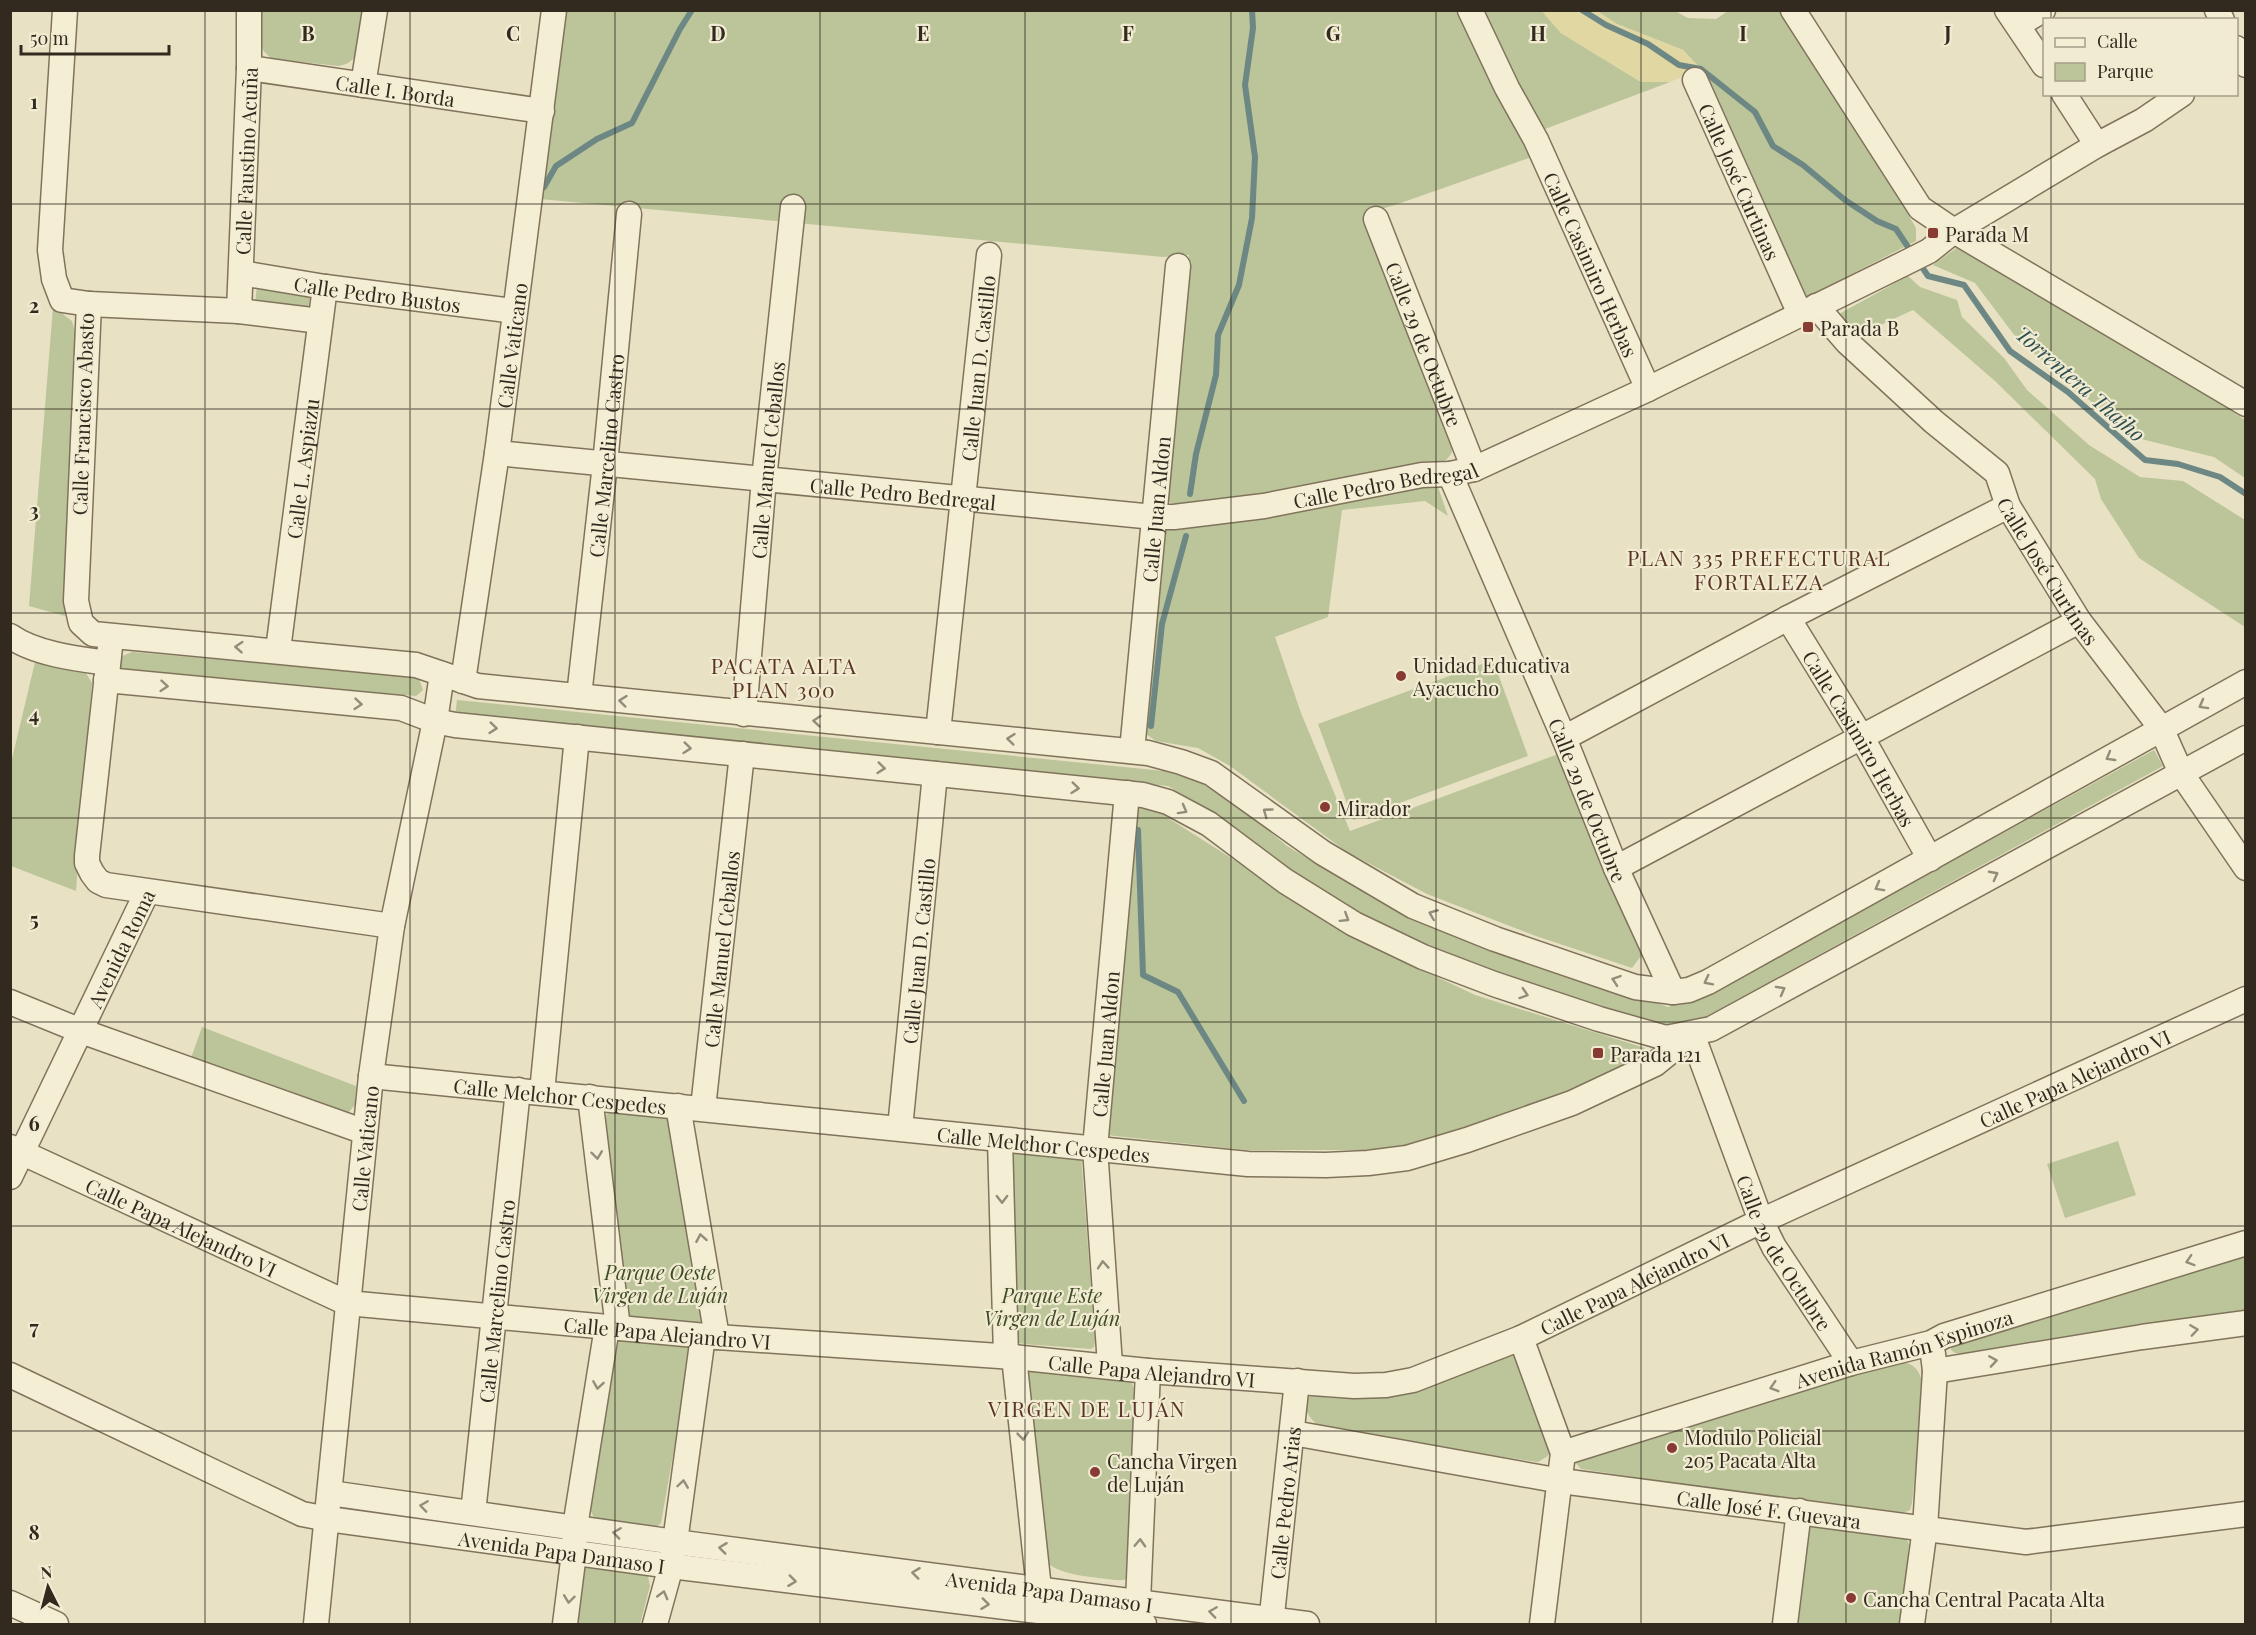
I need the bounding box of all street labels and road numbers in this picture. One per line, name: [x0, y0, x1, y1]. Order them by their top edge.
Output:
street label: Calle Faustino Acuña: [228, 67, 263, 256]
street label: Calle I. Borda: [334, 67, 457, 112]
street label: Calle José Curtinas: [1693, 98, 1787, 264]
street label: Calle Casimiro Herbas: [1538, 167, 1645, 361]
street label: Calle 29 de Octubre: [1380, 257, 1469, 430]
street label: Calle Pedro Bustos: [292, 269, 462, 318]
street label: Calle Juan D. Castillo: [954, 274, 1000, 462]
street label: Calle Vaticano: [489, 281, 532, 410]
street label: Calle Francisco Abasto: [65, 312, 99, 516]
street label: Calle Marcelino Castro: [581, 352, 629, 559]
street label: Calle Manuel Ceballos: [744, 360, 790, 560]
street label: Calle L. Aspiazu: [279, 396, 324, 540]
street label: Calle Juan Aldon: [1135, 435, 1175, 583]
street label: Calle Pedro Bedregal: [1291, 455, 1483, 513]
street label: Calle Pedro Bedregal: [809, 470, 998, 515]
street label: Calle José Curtinas: [1993, 494, 2106, 650]
street label: Calle Casimiro Herbas: [1797, 645, 1922, 831]
street label: Calle 29 de Octubre: [1543, 713, 1634, 886]
street label: Calle Manuel Ceballos: [696, 849, 745, 1049]
street label: Calle Juan D. Castillo: [895, 857, 940, 1045]
street label: Avenida Roma: [80, 884, 160, 1013]
street label: Calle Juan Aldon: [1084, 970, 1124, 1118]
street label: Calle Papa Alejandro VI: [1974, 1022, 2175, 1133]
street label: Calle Melchor Cespedes: [452, 1071, 668, 1119]
street label: Calle Vaticano: [344, 1084, 383, 1213]
street label: Calle Melchor Cespedes: [936, 1119, 1151, 1168]
street label: Calle Papa Alejandro VI: [82, 1171, 281, 1282]
street label: Calle 29 de Octubre: [1731, 1171, 1839, 1335]
street label: Calle Marcelino Castro: [471, 1198, 520, 1404]
street label: Calle Papa Alejandro VI: [1535, 1225, 1733, 1341]
street label: Avenida Ramón Espinoza: [1791, 1302, 2016, 1393]
street label: Calle Papa Alejandro VI: [563, 1309, 772, 1354]
street label: Calle Papa Alejandro VI: [1047, 1347, 1256, 1392]
street label: Calle Pedro Arias: [1262, 1425, 1306, 1580]
street label: Calle José F. Guevara: [1675, 1483, 1863, 1534]
street label: Avenida Papa Damaso I: [456, 1523, 667, 1579]
street label: Avenida Papa Damaso I: [943, 1564, 1154, 1617]

